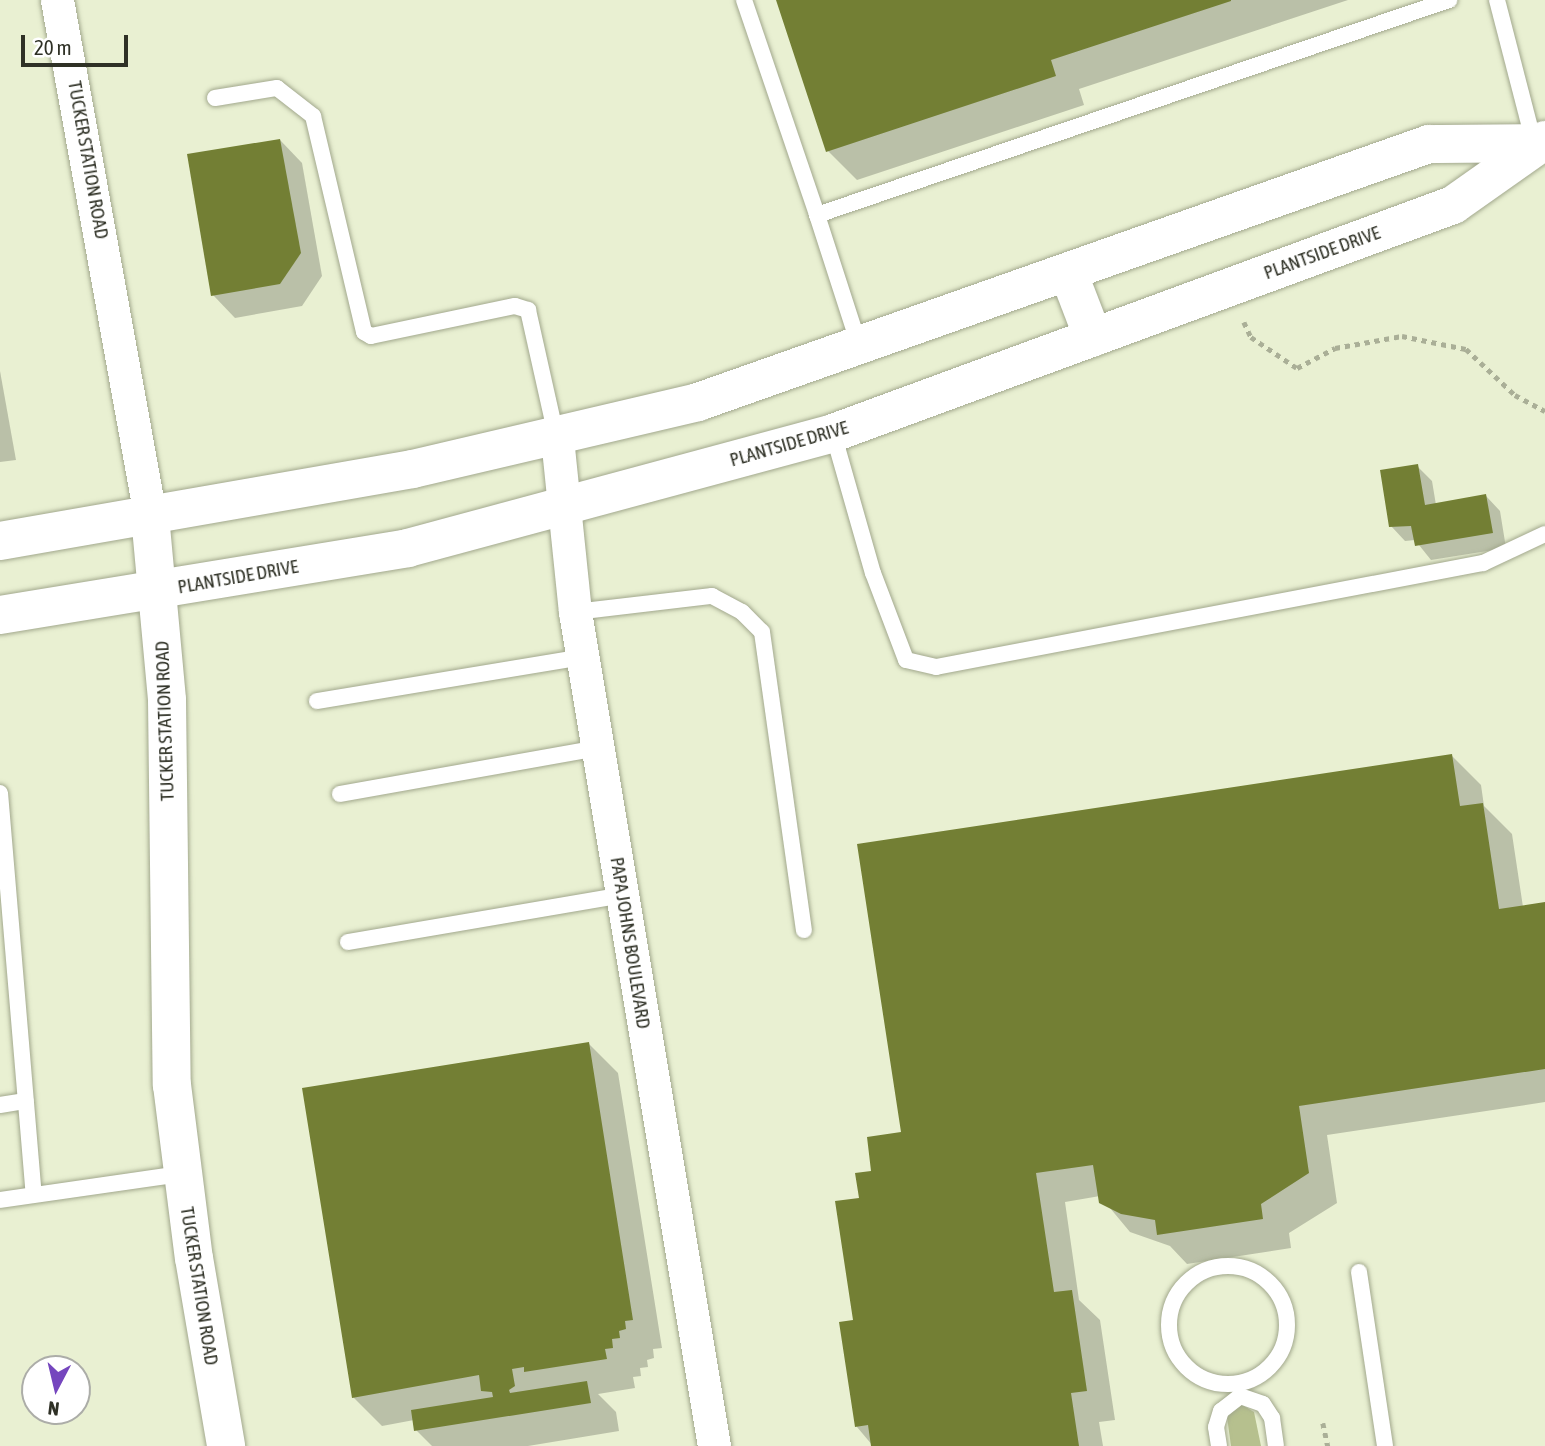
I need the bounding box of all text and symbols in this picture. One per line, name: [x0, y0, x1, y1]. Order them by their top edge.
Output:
scale bar: [24, 21, 131, 65]
text: 20 m: [34, 35, 72, 59]
street label: TUCKER STATION ROAD: [63, 79, 113, 241]
street label: PLANTSIDE DRIVE: [1261, 221, 1383, 285]
street label: PLANTSIDE DRIVE: [727, 416, 851, 472]
street label: PLANTSIDE DRIVE: [176, 555, 300, 599]
street label: TUCKER STATION ROAD: [151, 641, 179, 801]
street label: PAPA JOHNS BOULEVARD: [605, 856, 655, 1030]
street label: TUCKER STATION ROAD: [175, 1205, 223, 1367]
north arrow: [21, 1355, 91, 1425]
text: N: [47, 1397, 61, 1420]

